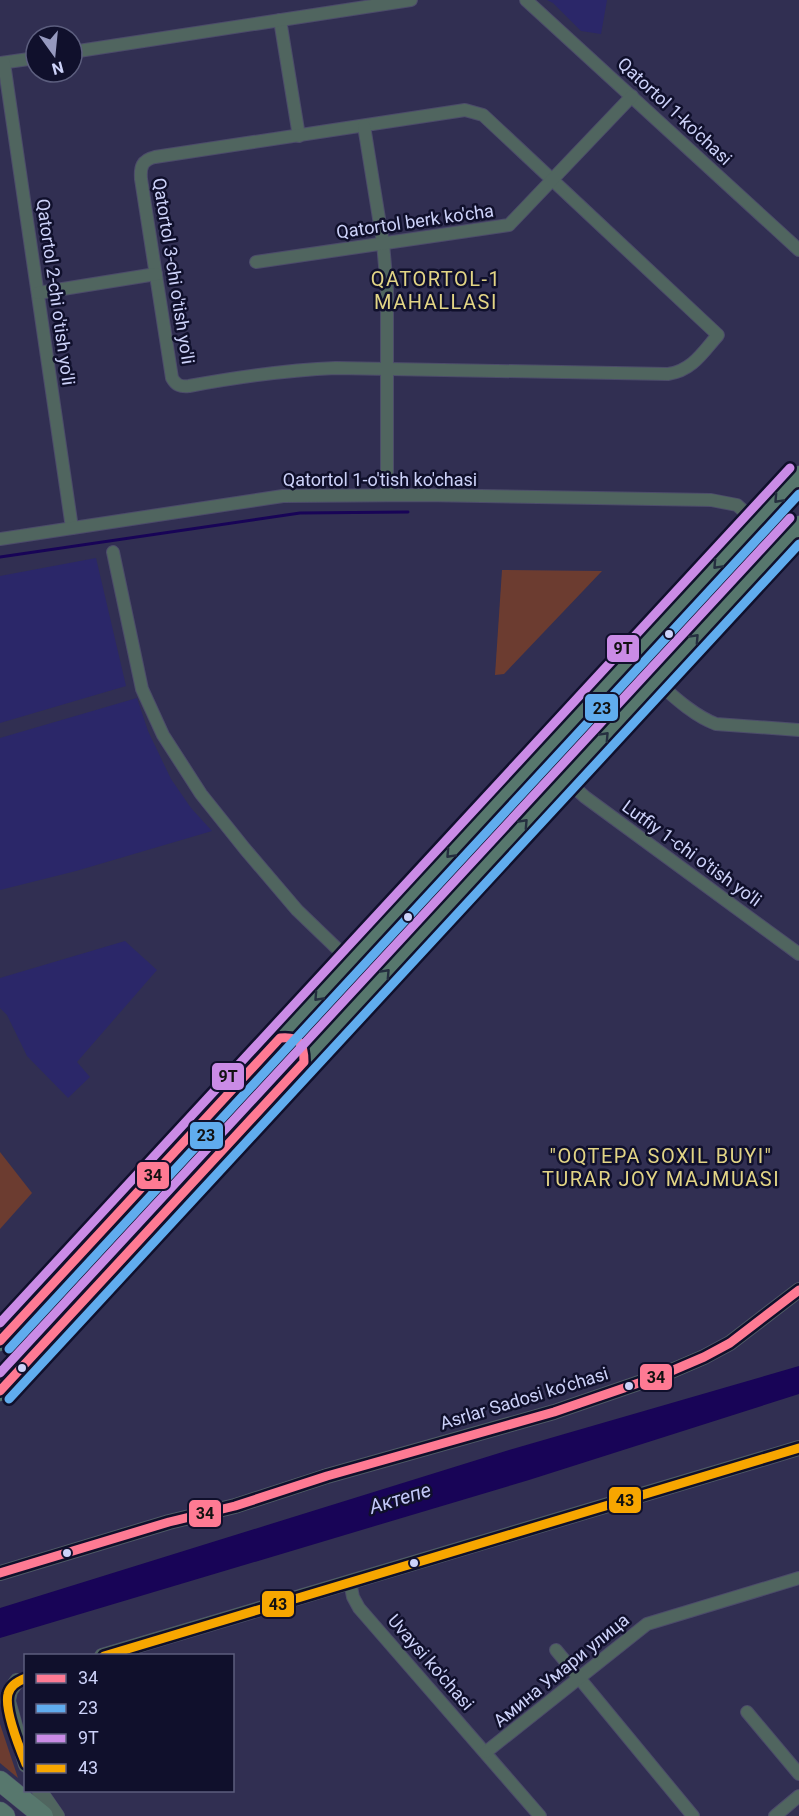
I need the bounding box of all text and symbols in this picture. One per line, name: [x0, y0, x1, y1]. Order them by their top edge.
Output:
north arrow: [24, 24, 84, 84]
street label: Qatortol 1-ko'chasi: [614, 53, 736, 169]
text: N: [50, 57, 66, 79]
street label: Qatortol 3-chi o'tish yo'li: [149, 176, 199, 366]
street label: Qatortol 2-chi o'tish yo'li: [32, 197, 80, 387]
street label: Qatortol berk ko'cha: [335, 200, 495, 242]
district label: QATORTOL-1 MAHALLASI: [371, 267, 501, 314]
street label: Qatortol 1-o'tish ko'chasi: [283, 469, 477, 490]
one-way arrow: [774, 493, 785, 503]
one-way arrow: [713, 559, 724, 569]
unlabelled marker: [663, 628, 675, 640]
line badge: 9Т: [606, 634, 640, 663]
one-way arrow: [688, 634, 699, 645]
text: 9Т: [613, 639, 633, 658]
line badge: 23: [584, 693, 619, 722]
text: 23: [593, 699, 611, 718]
one-way arrow: [598, 732, 609, 743]
street label: Lutfiy 1-chi o'tish yo'li: [618, 795, 766, 911]
one-way arrow: [517, 820, 528, 830]
one-way arrow: [446, 847, 457, 858]
unlabelled marker: [402, 911, 414, 923]
one-way arrow: [379, 969, 390, 980]
one-way arrow: [314, 991, 325, 1001]
line badge: 9Т: [211, 1062, 245, 1091]
text: 9Т: [218, 1067, 238, 1086]
line badge: 23: [189, 1121, 224, 1150]
text: 23: [197, 1126, 215, 1145]
district label: "OQTEPA SOXIL BUYI" TURAR JOY MAJMUASI: [542, 1144, 780, 1191]
line badge: 34: [136, 1161, 170, 1190]
text: 34: [144, 1166, 162, 1185]
unlabelled marker: [16, 1362, 28, 1374]
street label: Asrlar Sadosi ko‘chasi: [437, 1362, 611, 1434]
line badge: 34: [639, 1363, 673, 1391]
text: 34: [647, 1368, 665, 1387]
unlabelled marker: [623, 1380, 635, 1392]
water label: Актепе: [365, 1477, 434, 1519]
line badge: 43: [608, 1486, 642, 1514]
text: 43: [616, 1491, 634, 1510]
line badge: 34: [188, 1499, 222, 1528]
text: 34: [196, 1504, 214, 1523]
unlabelled marker: [61, 1547, 73, 1559]
unlabelled marker: [408, 1557, 420, 1569]
line badge: 43: [261, 1590, 295, 1618]
text: 43: [269, 1595, 287, 1614]
street label: Амина Умари улица: [489, 1609, 633, 1731]
street label: Uvaysi ko'chasi: [384, 1610, 478, 1714]
legend: [24, 1654, 234, 1792]
text: 34: [78, 1667, 98, 1688]
text: 23: [78, 1697, 98, 1718]
text: 9Т: [78, 1727, 99, 1748]
text: 43: [78, 1757, 98, 1778]

